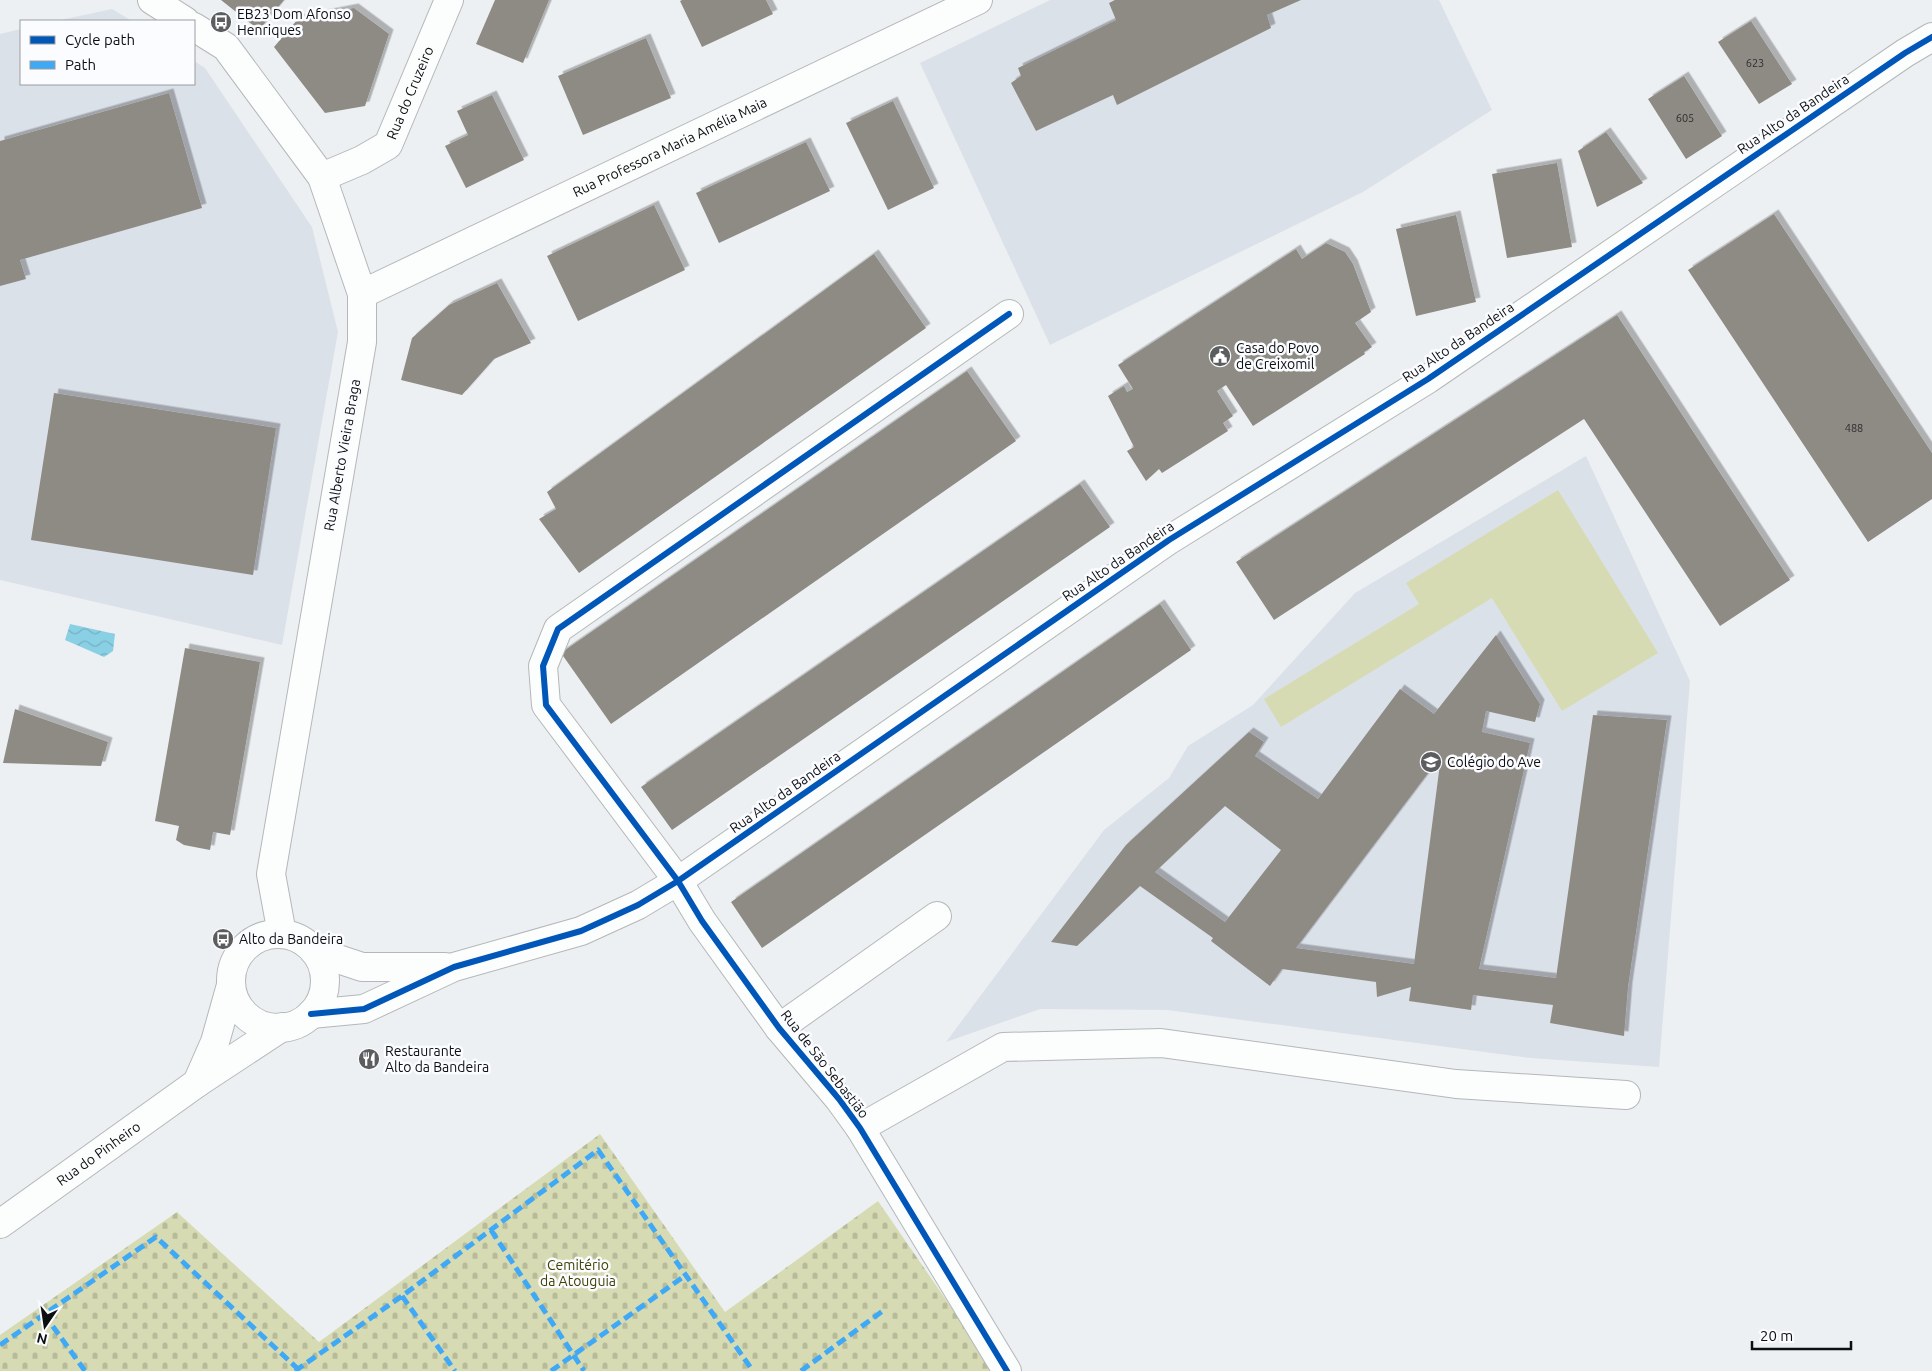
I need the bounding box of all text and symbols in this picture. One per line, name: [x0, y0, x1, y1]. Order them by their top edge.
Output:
place label: EB23 Dom Afonso Henriques: [237, 6, 351, 38]
bus stop icon: EB23 Dom Afonso Henriques: [209, 10, 233, 34]
legend: [20, 20, 195, 85]
text: Cycle path: [65, 31, 135, 48]
street label: Rua do Cruzeiro: [383, 44, 437, 142]
text: Path: [65, 56, 96, 73]
house number: 623: [1746, 57, 1764, 69]
street label: Rua Alto da Bandeira: [1734, 71, 1852, 157]
street label: Rua Professora Maria Amélia Maia: [570, 94, 769, 200]
house number: 605: [1676, 112, 1694, 124]
street label: Rua Alto da Bandeira: [1399, 299, 1517, 385]
place label: Casa do Povo de Creixomil: [1236, 340, 1319, 372]
public building icon: Casa do Povo de Creixomil: [1208, 344, 1232, 368]
street label: Rua Alberto Vieira Braga: [321, 378, 363, 532]
house number: 488: [1845, 422, 1863, 434]
street label: Rua Alto da Bandeira: [1059, 518, 1177, 604]
street label: Rua Alto da Bandeira: [727, 748, 843, 836]
school or university icon: Colégio do Ave: [1419, 750, 1443, 774]
place label: Colégio do Ave: [1447, 754, 1541, 770]
bus stop icon: Alto da Bandeira: [211, 927, 235, 951]
place label: Alto da Bandeira: [239, 931, 343, 947]
street label: Rua de São Sebastião: [778, 1007, 872, 1121]
place label: Restaurante Alto da Bandeira: [385, 1043, 489, 1075]
restaurant icon: Restaurante Alto da Bandeira: [357, 1047, 381, 1071]
street label: Rua do Pinheiro: [53, 1118, 143, 1189]
park label: Cemitério da Atouguia: [540, 1257, 616, 1289]
north arrow: [20, 1301, 70, 1351]
scale bar: [1752, 1318, 1851, 1350]
text: 20 m: [1760, 1327, 1793, 1344]
text: N: [35, 1330, 49, 1348]

